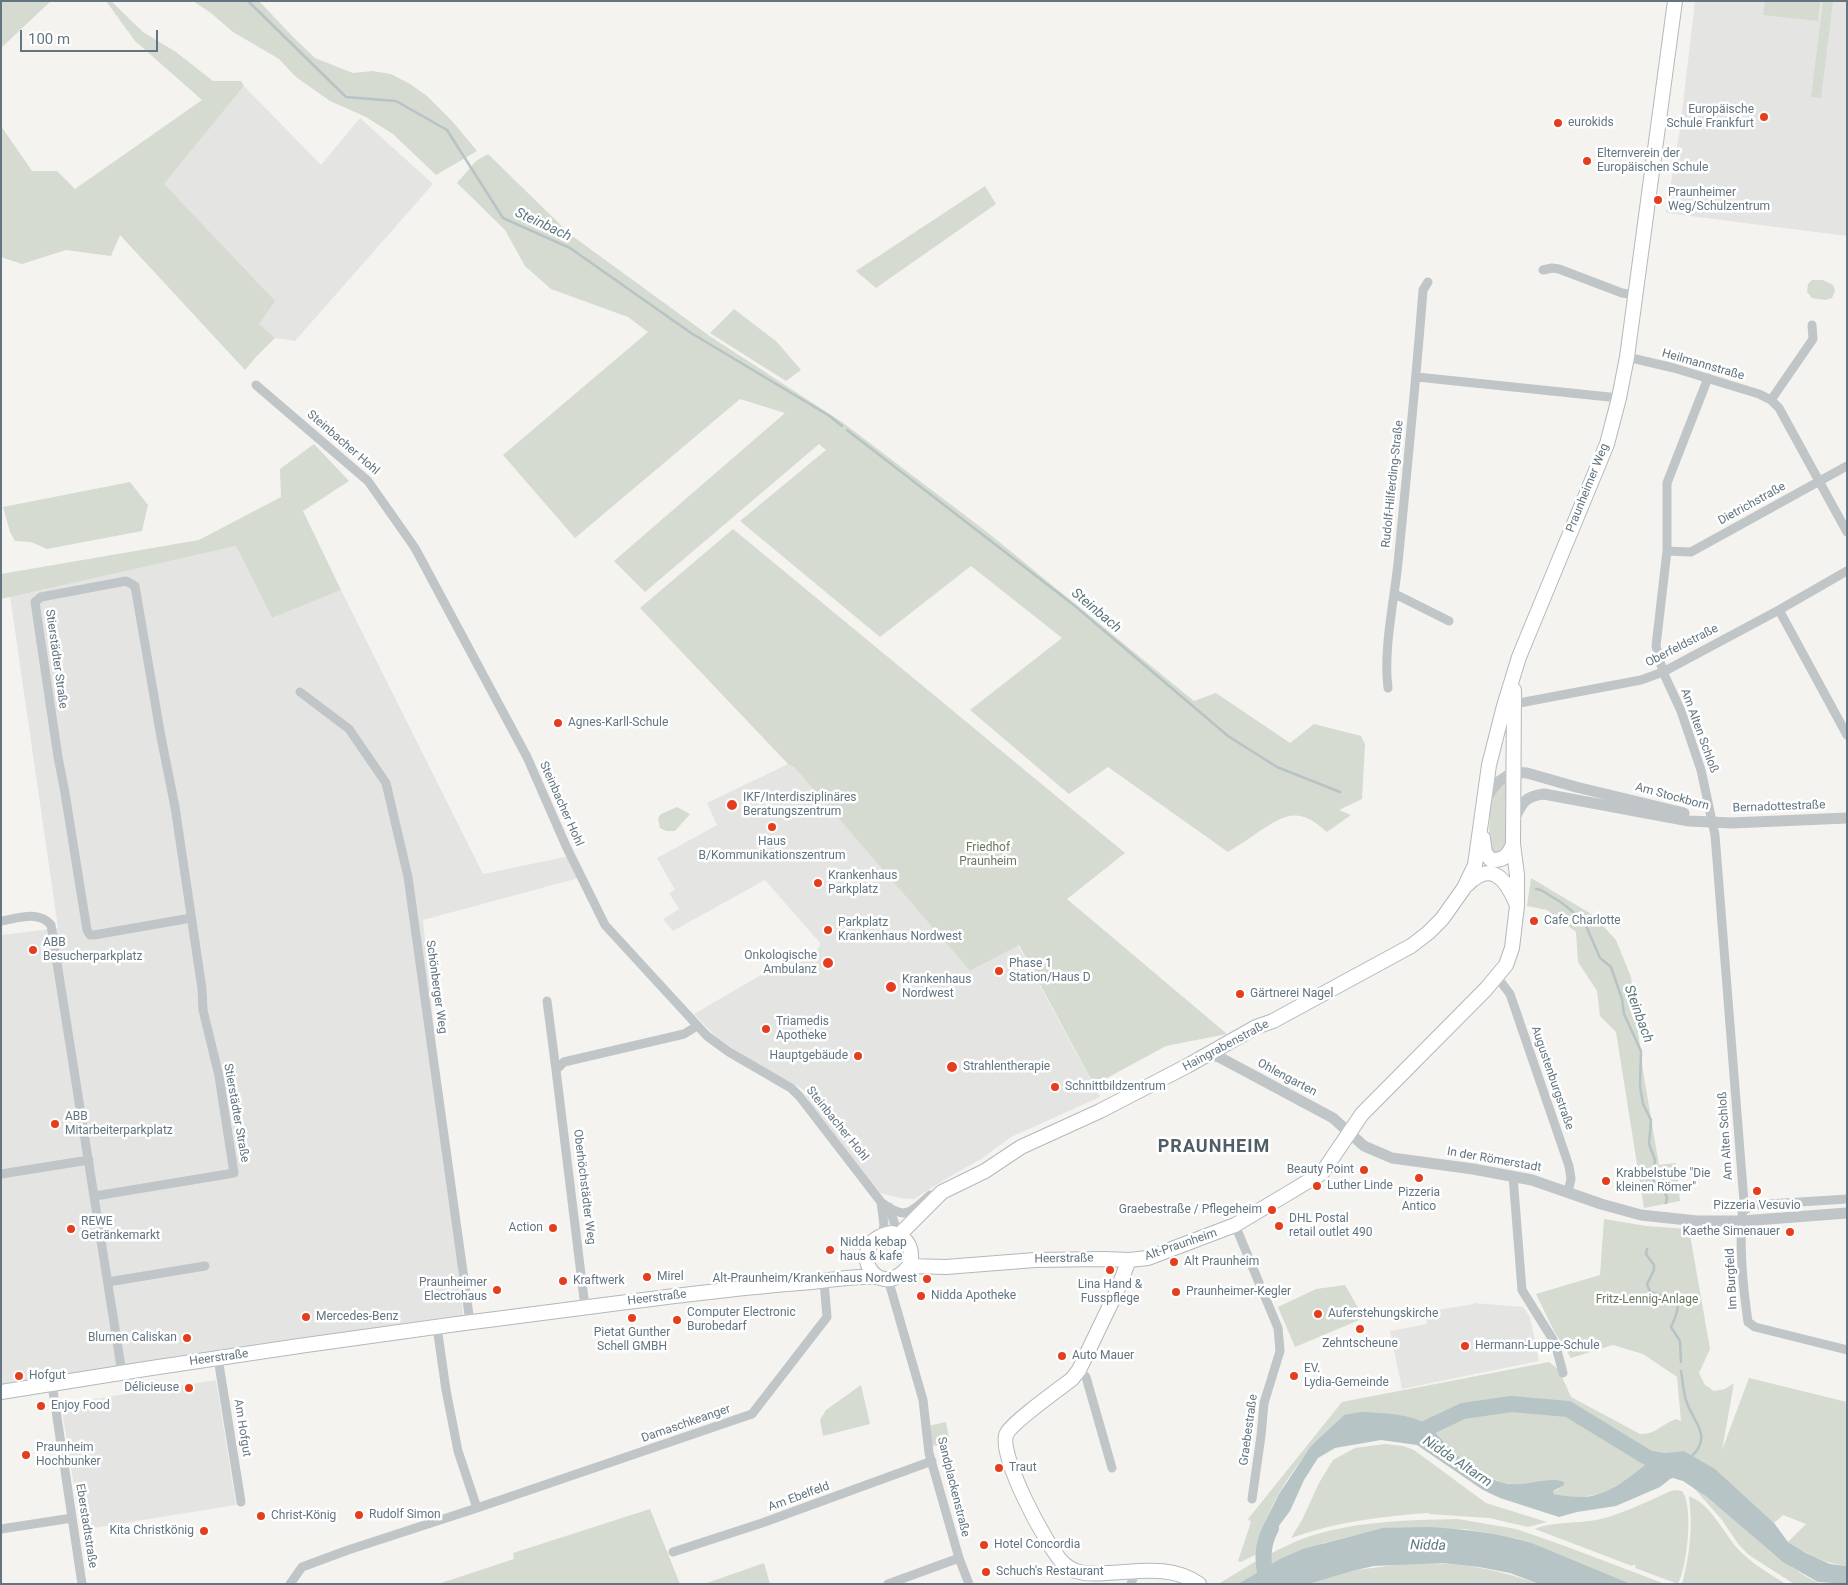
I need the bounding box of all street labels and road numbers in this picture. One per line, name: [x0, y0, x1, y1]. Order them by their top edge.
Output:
street label: Heilmannstraße: [1660, 346, 1746, 384]
street label: Steinbacher Hohl: [304, 408, 382, 478]
street label: Rudolf-Hilferding-Straße: [1379, 420, 1407, 548]
street label: Praunheimer Weg: [1564, 441, 1612, 535]
street label: Dietrichstraße: [1716, 480, 1788, 528]
street label: Stierstädter Straße: [42, 608, 70, 710]
street label: Oberfeldstraße: [1643, 622, 1721, 670]
street label: Am Alten Schloß: [1677, 687, 1721, 775]
street label: Steinbacher Hohl: [536, 759, 586, 849]
street label: Am Stockborn: [1634, 780, 1710, 814]
street label: Bernadottestraße: [1732, 798, 1826, 816]
street label: Schönberger Weg: [422, 939, 450, 1035]
street label: Haingrabenstraße: [1180, 1017, 1272, 1075]
street label: Augustenburgstraße: [1527, 1024, 1577, 1132]
street label: Ohlengarten: [1255, 1056, 1319, 1100]
street label: Stierstädter Straße: [220, 1062, 252, 1164]
street label: Steinbacher Hohl: [803, 1084, 871, 1164]
street label: Am Alten Schloß: [1716, 1091, 1736, 1181]
street label: Oberhöchstädter Weg: [570, 1129, 598, 1245]
street label: In der Römerstadt: [1446, 1145, 1542, 1175]
street label: Alt-Praunheim: [1143, 1226, 1219, 1264]
street label: Im Burgfeld: [1723, 1248, 1741, 1310]
street label: Heerstraße: [1034, 1251, 1094, 1267]
street label: Heerstraße: [627, 1287, 687, 1309]
street label: Heerstraße: [189, 1347, 249, 1369]
street label: Graebestraße: [1237, 1393, 1261, 1467]
street label: Am Hofgut: [230, 1398, 254, 1458]
street label: Damaschkeanger: [640, 1402, 732, 1446]
street label: Sandplackenstraße: [934, 1436, 972, 1538]
street label: Am Ebelfeld: [766, 1479, 832, 1515]
street label: Eberstadtstraße: [72, 1483, 100, 1569]

